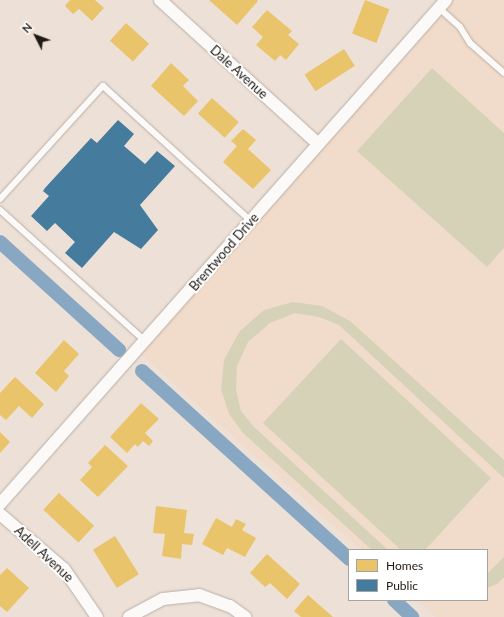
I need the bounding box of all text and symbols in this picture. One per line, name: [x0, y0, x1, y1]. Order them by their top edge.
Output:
north arrow: [16, 16, 56, 56]
text: N: [19, 20, 34, 35]
street label: Dale Avenue: [207, 42, 271, 102]
street label: Brentwood Drive: [186, 210, 262, 294]
street label: Adell Avenue: [11, 523, 77, 585]
legend: [348, 549, 488, 601]
text: Homes: [386, 558, 423, 573]
text: Public: [386, 578, 418, 593]

